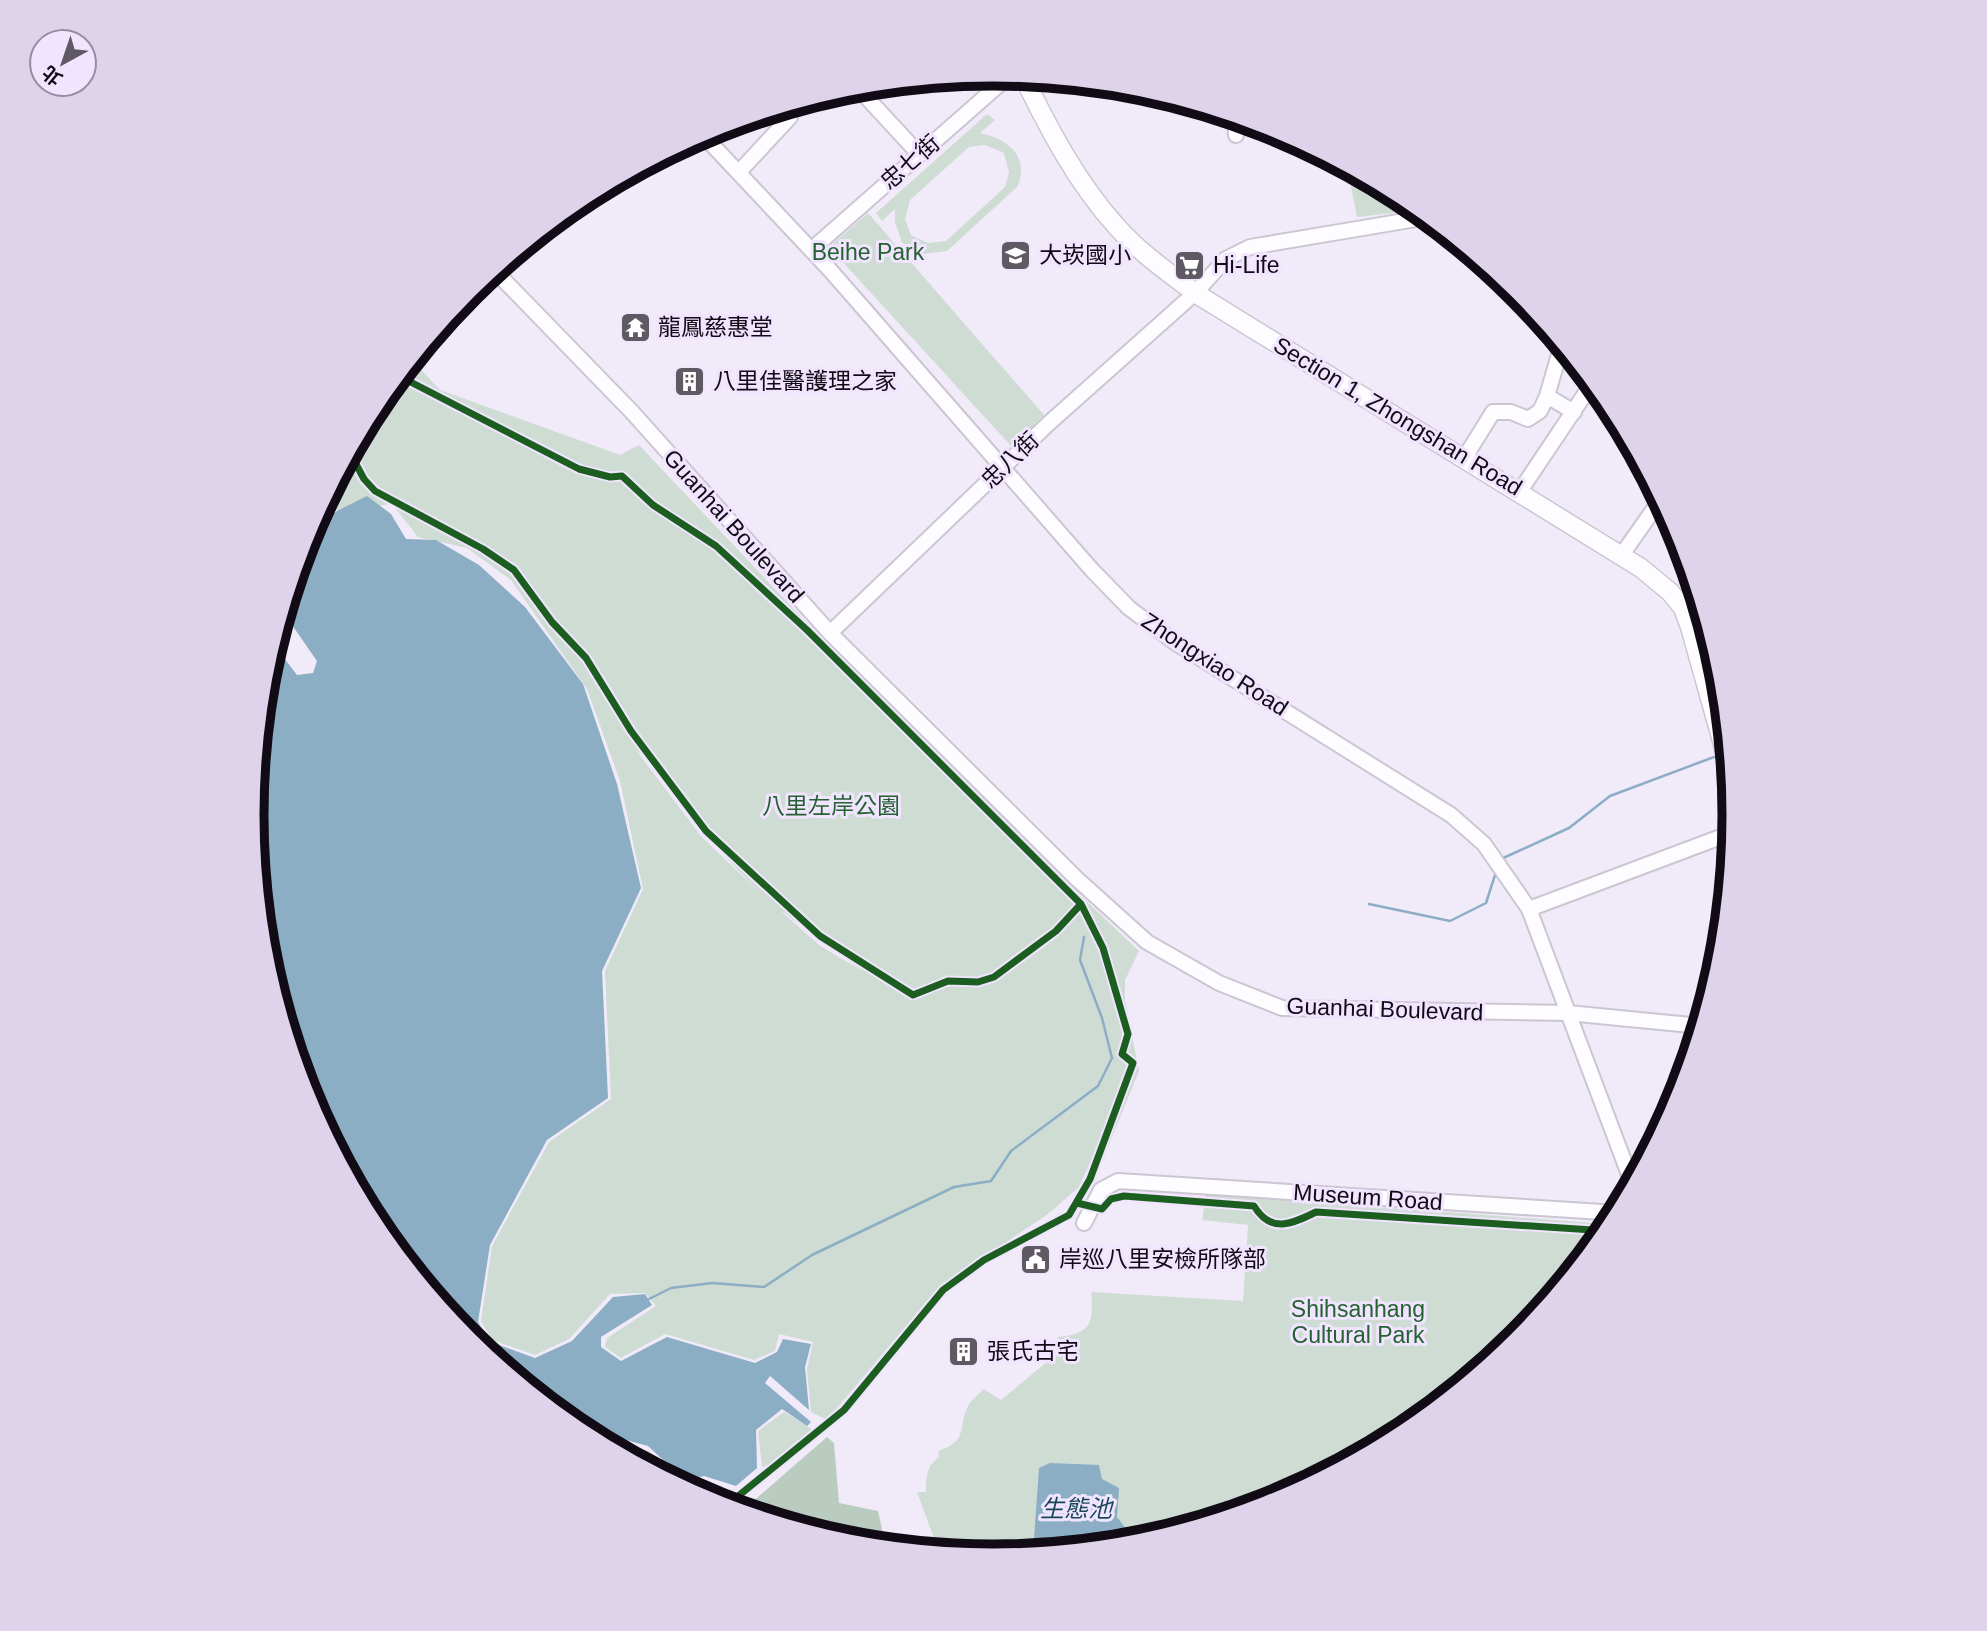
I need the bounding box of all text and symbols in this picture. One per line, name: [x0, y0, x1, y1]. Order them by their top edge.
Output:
north arrow: [28, 28, 98, 98]
text: 北: [38, 61, 66, 90]
street label: 忠七街: [875, 130, 945, 194]
school or university icon: 大崁國小: [999, 238, 1033, 272]
park label: Beihe Park: [812, 239, 925, 265]
place label: 大崁國小: [1039, 242, 1131, 268]
supermarket icon: Hi-Life: [1173, 248, 1207, 282]
place label: Hi-Life: [1213, 252, 1279, 278]
temple icon: 龍鳳慈惠堂: [618, 310, 652, 344]
place label: 龍鳳慈惠堂: [658, 314, 773, 340]
street label: Section 1, Zhongshan Road: [1269, 331, 1527, 501]
building icon: 八里佳醫護理之家: [673, 364, 707, 398]
place label: 八里佳醫護理之家: [713, 368, 897, 394]
street label: 忠八街: [976, 427, 1044, 493]
street label: Guanhai Boulevard: [658, 444, 810, 608]
street label: Zhongxiao Road: [1137, 607, 1293, 721]
park label: 八里左岸公園: [762, 793, 900, 819]
street label: Guanhai Boulevard: [1286, 993, 1484, 1025]
street label: Museum Road: [1292, 1179, 1444, 1215]
public building icon: 岸巡八里安檢所隊部: [1019, 1242, 1053, 1276]
place label: 岸巡八里安檢所隊部: [1059, 1246, 1266, 1272]
park label: Shihsanhang Cultural Park: [1291, 1296, 1425, 1348]
building icon: 張氏古宅: [947, 1334, 981, 1368]
place label: 張氏古宅: [987, 1338, 1079, 1364]
water label: 生態池: [1040, 1495, 1115, 1522]

